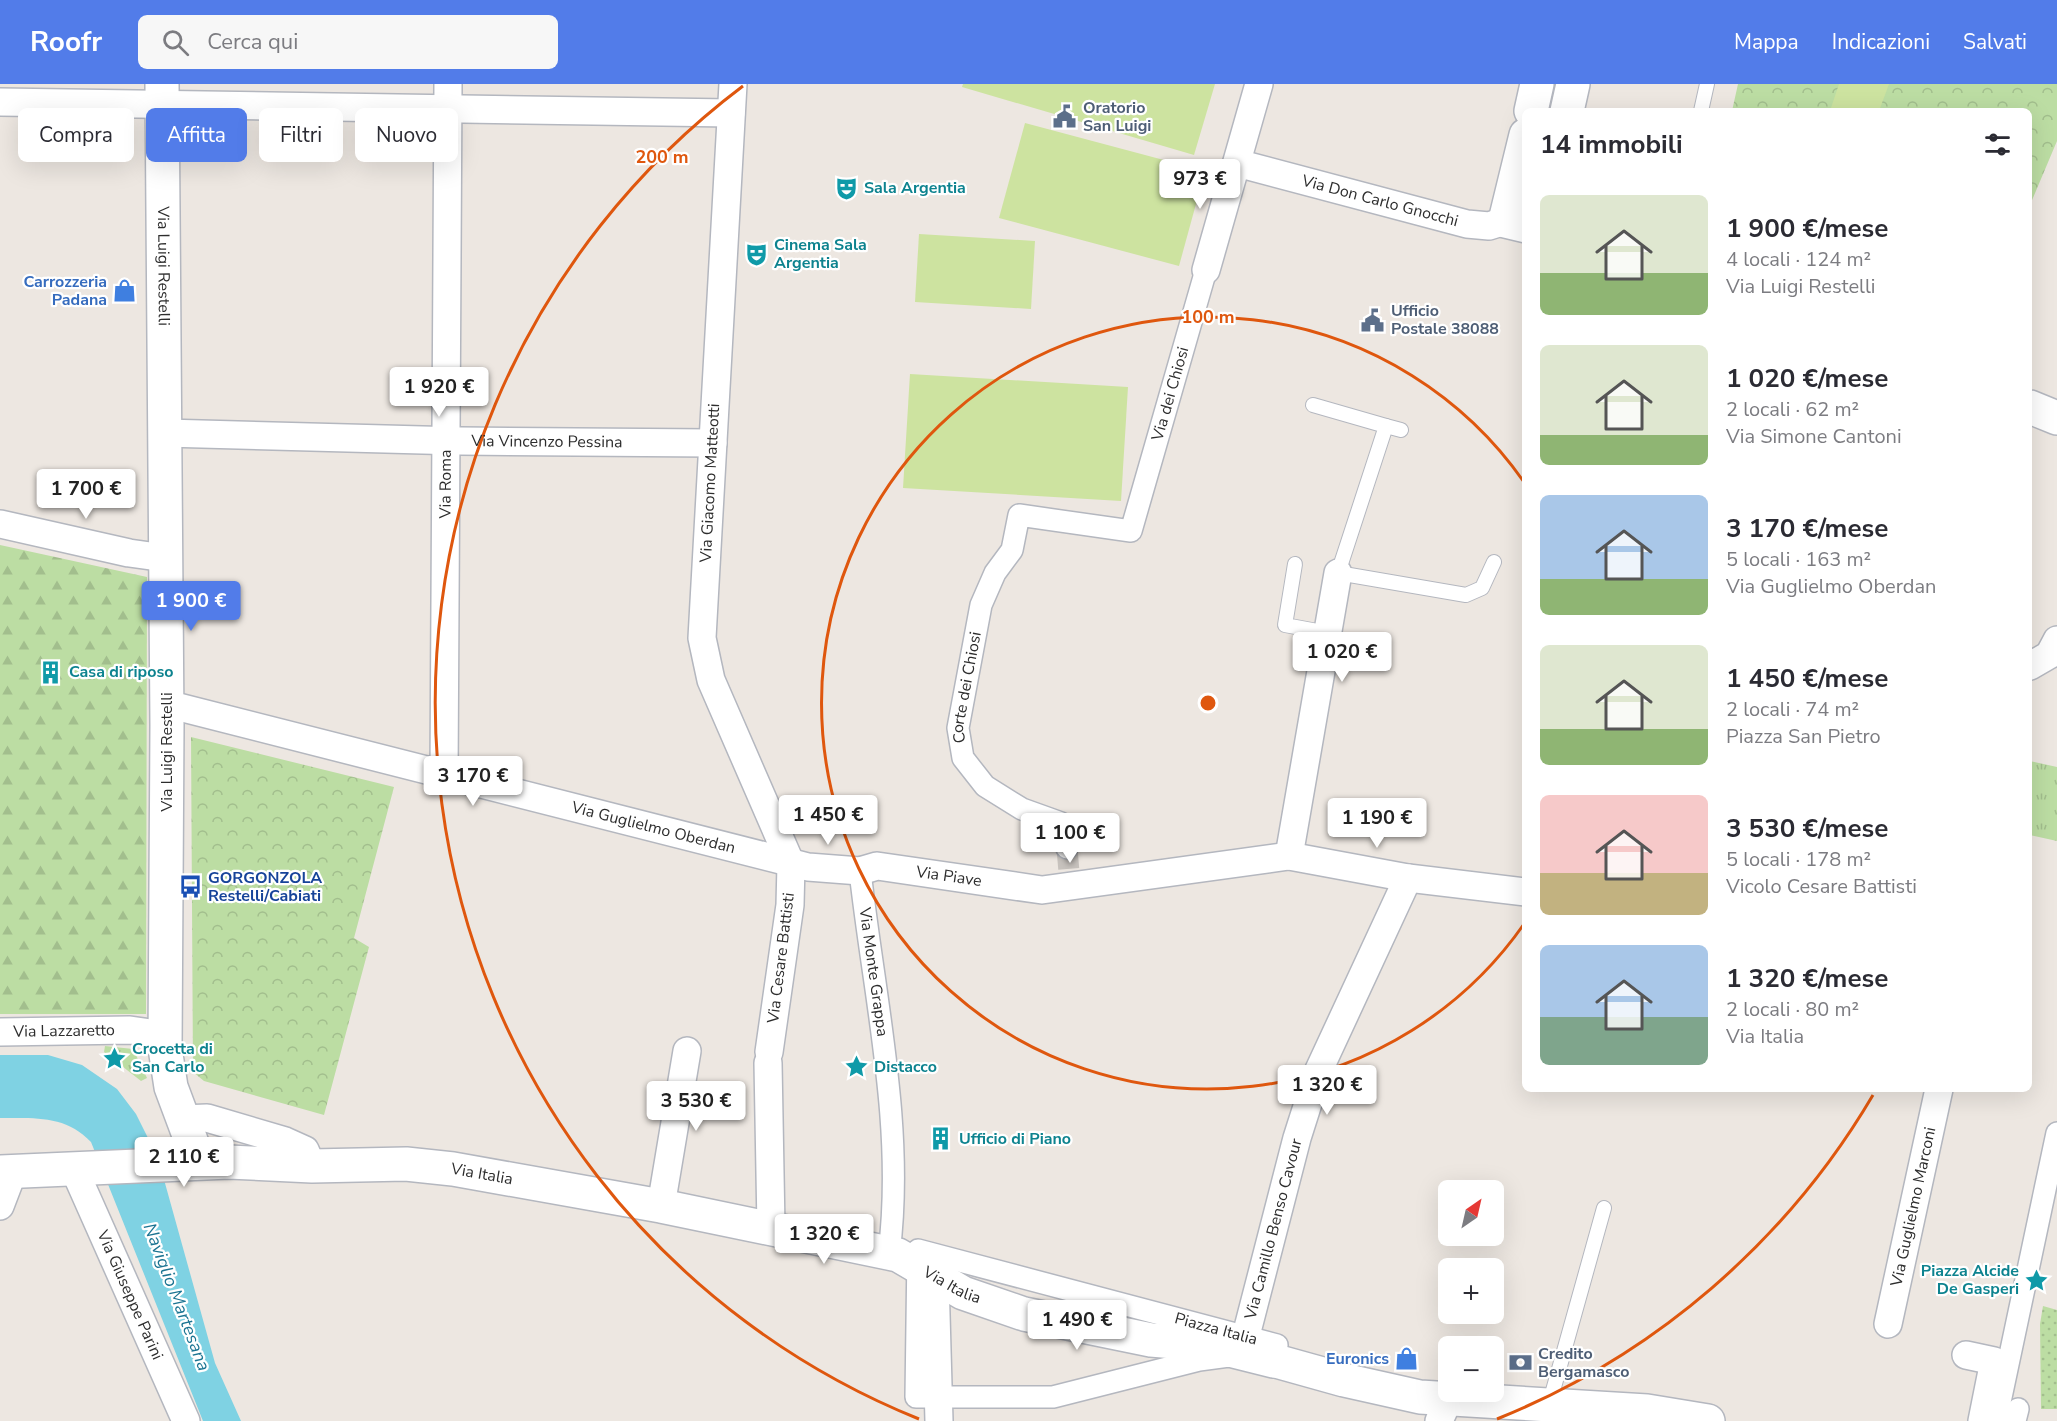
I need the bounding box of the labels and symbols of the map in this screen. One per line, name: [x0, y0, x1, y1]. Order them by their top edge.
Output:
place label: Oratorio San Luigi: [1083, 97, 1151, 137]
public building icon: Oratorio San Luigi: [1052, 104, 1078, 130]
text: 200 m: [635, 145, 689, 169]
pin: 973 €: [1158, 159, 1242, 210]
street label: Via Don Carlo Gnocchi: [1299, 169, 1461, 232]
theatre icon: Sala Argentia: [833, 175, 859, 201]
place label: Sala Argentia: [864, 177, 966, 199]
street label: Via Luigi Restelli: [152, 205, 175, 326]
place label: Cinema Sala Argentia: [774, 234, 867, 274]
theatre icon: Cinema Sala Argentia: [743, 241, 769, 267]
place label: Carrozzeria Padana: [23, 271, 107, 311]
shop icon: Carrozzeria Padana: [112, 278, 138, 304]
place label: Ufficio Postale 38088: [1391, 300, 1499, 340]
text: 100 m: [1181, 305, 1235, 329]
public building icon: Ufficio Postale 38088: [1360, 307, 1386, 333]
street label: Via dei Chiosi: [1146, 344, 1194, 444]
pin: 1 920 €: [384, 367, 494, 418]
street label: Via Giacomo Matteotti: [695, 403, 725, 564]
street label: Via Vincenzo Pessina: [470, 430, 623, 453]
street label: Via Roma: [434, 449, 457, 520]
pin: 1 700 €: [31, 469, 141, 520]
pin: 1 900 €: [136, 581, 246, 632]
street label: Corte dei Chiosi: [947, 630, 987, 745]
pin: 1 020 €: [1287, 632, 1397, 683]
building icon: Casa di riposo: [38, 659, 64, 685]
place label: Casa di riposo: [69, 661, 173, 683]
street label: Via Luigi Restelli: [156, 692, 178, 813]
centre of rings: [1198, 693, 1218, 713]
pin: 3 170 €: [418, 756, 528, 807]
pin: 1 450 €: [773, 795, 883, 846]
street label: Via Guglielmo Oberdan: [568, 796, 738, 859]
pin: 1 190 €: [1322, 798, 1432, 849]
pin: 1 100 €: [1015, 813, 1125, 864]
street label: Via Piave: [914, 861, 983, 892]
place label: GORGONZOLA Restelli/Cabiati: [208, 867, 322, 907]
bus stop icon: GORGONZOLA Restelli/Cabiati: [177, 874, 203, 900]
street label: Via Cesare Battisti: [762, 891, 800, 1026]
street label: Via Monte Grappa: [853, 905, 893, 1038]
street label: Via Lazzaretto: [12, 1019, 115, 1043]
place label: Crocetta di San Carlo: [132, 1038, 213, 1078]
place icon: Crocetta di San Carlo: [101, 1045, 127, 1071]
place icon: Distacco: [843, 1054, 869, 1080]
place label: Distacco: [874, 1056, 937, 1078]
pin: 1 320 €: [1272, 1065, 1382, 1116]
pin: 3 530 €: [641, 1081, 751, 1132]
street label: Via Guglielmo Marconi: [1885, 1125, 1941, 1289]
building icon: Ufficio di Piano: [928, 1126, 954, 1152]
place label: Ufficio di Piano: [959, 1128, 1071, 1150]
street label: Via Camillo Benso Cavour: [1239, 1136, 1307, 1323]
pin: 2 110 €: [129, 1137, 239, 1188]
street label: Via Italia: [448, 1158, 515, 1190]
north arrow: [1438, 1180, 1504, 1246]
pin: 1 320 €: [769, 1214, 879, 1265]
water label: Naviglio Martesana: [138, 1220, 216, 1374]
street label: Via Giuseppe Parini: [91, 1226, 168, 1363]
place label: Piazza Alcide De Gasperi: [1921, 1260, 2019, 1300]
street label: Via Italia: [918, 1261, 984, 1309]
place icon: Piazza Alcide De Gasperi: [2024, 1267, 2050, 1293]
pin: 1 490 €: [1022, 1300, 1132, 1351]
street label: Piazza Italia: [1172, 1307, 1260, 1351]
place label: Credito Bergamasco: [1538, 1343, 1629, 1383]
shop icon: Euronics: [1394, 1346, 1420, 1372]
place label: Euronics: [1326, 1348, 1389, 1370]
bank icon: Credito Bergamasco: [1507, 1350, 1533, 1376]

